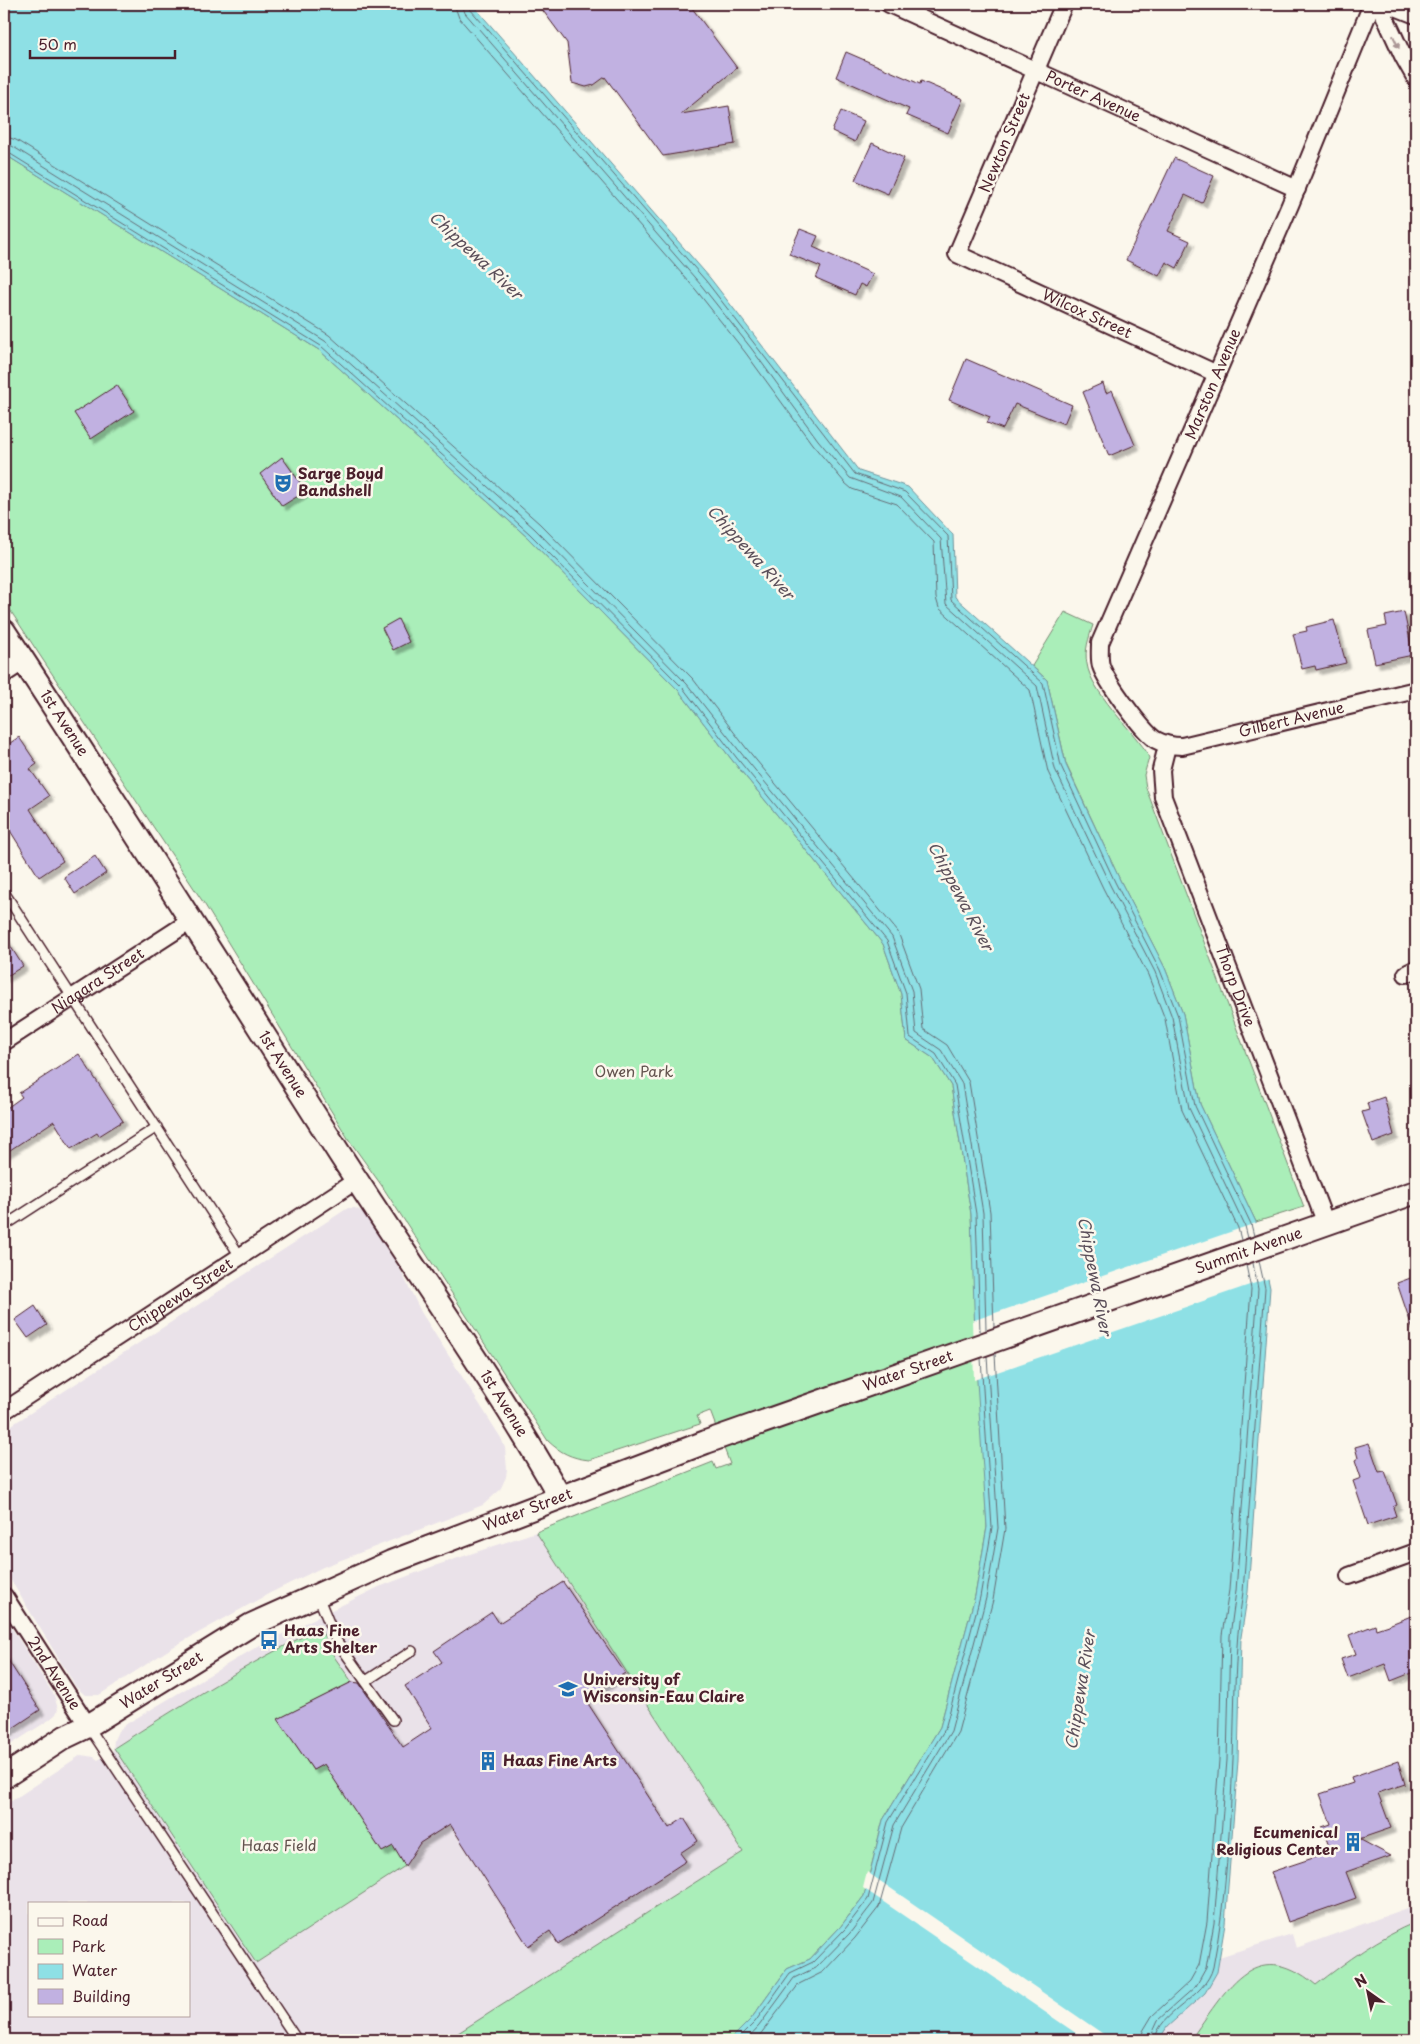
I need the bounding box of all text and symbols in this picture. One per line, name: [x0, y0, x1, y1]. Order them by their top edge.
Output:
scale bar: [30, 28, 175, 60]
text: 50 m: [38, 32, 77, 55]
one-way arrow: [1393, 35, 1401, 49]
street label: Porter Avenue: [1042, 64, 1145, 127]
street label: Newton Street: [972, 89, 1035, 196]
water label: Chippewa River: [425, 205, 531, 306]
street label: Wilcox Street: [1039, 282, 1136, 343]
street label: Marston Avenue: [1178, 324, 1245, 442]
place label: Sarge Boyd Bandshell: [298, 461, 383, 501]
theatre icon: Sarge Boyd Bandshell: [272, 472, 294, 494]
water label: Chippewa River: [703, 499, 803, 606]
street label: 1st Avenue: [35, 684, 96, 760]
street label: Gilbert Avenue: [1236, 695, 1346, 742]
water label: Chippewa River: [923, 837, 1002, 957]
street label: Niagara Street: [46, 941, 148, 1018]
street label: Thorp Drive: [1210, 941, 1263, 1030]
street label: 1st Avenue: [254, 1025, 314, 1101]
park label: Owen Park: [595, 1059, 673, 1082]
water label: Chippewa River: [1073, 1215, 1120, 1340]
street label: Summit Avenue: [1191, 1220, 1305, 1279]
street label: Chippewa Street: [123, 1251, 237, 1337]
street label: Water Street: [859, 1343, 956, 1396]
street label: 1st Avenue: [475, 1364, 535, 1441]
street label: Water Street: [479, 1481, 575, 1536]
place label: Haas Fine Arts Shelter: [283, 1618, 377, 1658]
water label: Chippewa River: [1058, 1626, 1101, 1751]
bus stop icon: Haas Fine Arts Shelter: [258, 1629, 280, 1651]
street label: 2nd Avenue: [23, 1631, 88, 1714]
street label: Water Street: [115, 1645, 207, 1714]
place label: University of Wisconsin-Eau Claire: [583, 1667, 744, 1707]
school or university icon: University of Wisconsin-Eau Claire: [557, 1678, 579, 1700]
place label: Haas Fine Arts: [503, 1748, 617, 1771]
building icon: Haas Fine Arts: [477, 1750, 499, 1772]
place label: Ecumenical Religious Center: [1216, 1820, 1338, 1860]
building icon: Ecumenical Religious Center: [1342, 1831, 1364, 1853]
park label: Haas Field: [241, 1833, 317, 1856]
legend: [28, 1902, 190, 2016]
text: Road: [72, 1908, 108, 1931]
text: Park: [72, 1934, 106, 1957]
text: Water: [72, 1958, 117, 1981]
north arrow: [1342, 1966, 1392, 2016]
text: N: [1350, 1969, 1371, 1993]
text: Building: [72, 1984, 131, 2007]

